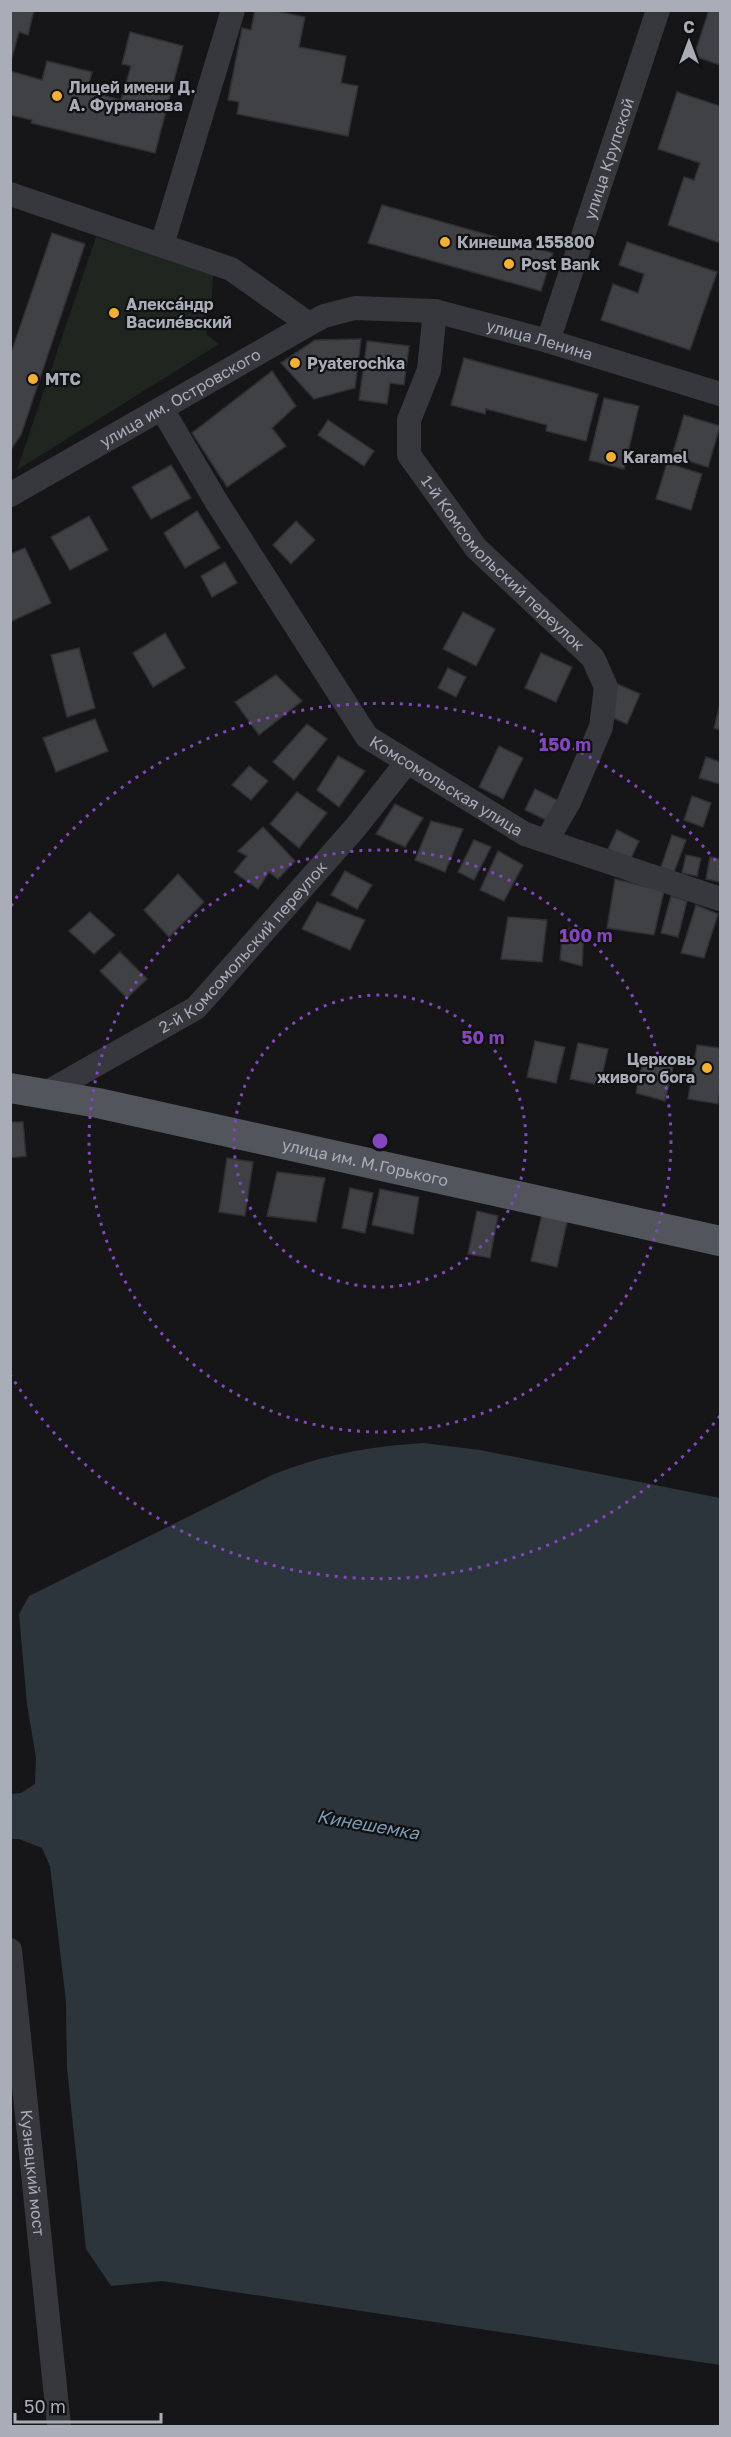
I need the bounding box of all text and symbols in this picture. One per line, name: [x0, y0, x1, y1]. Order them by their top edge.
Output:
north arrow: [659, 12, 719, 72]
text: С: [683, 17, 695, 37]
place label: Лицей имени Д. А. Фурманова: [69, 77, 196, 115]
marker: Лицей имени Д. А. Фурманова: [50, 89, 64, 103]
street label: улица Крупской: [579, 95, 638, 222]
place label: Кинешма 155800: [457, 232, 595, 252]
marker: Кинешма 155800: [438, 235, 452, 249]
place label: Post Bank: [521, 254, 601, 274]
marker: Post Bank: [502, 257, 516, 271]
place label: Алекса́ндр Василе́вский: [126, 294, 232, 332]
marker: Алекса́ндр Василе́вский: [107, 306, 121, 320]
street label: улица Ленина: [484, 315, 595, 364]
street label: улица им. Островского: [96, 344, 264, 452]
place label: Pyaterochka: [307, 353, 405, 373]
marker: Pyaterochka: [288, 356, 302, 370]
place label: МТС: [45, 369, 81, 389]
marker: МТС: [26, 372, 40, 386]
place label: Karamel: [623, 447, 688, 467]
marker: Karamel: [604, 450, 618, 464]
street label: 1-й Комсомольский переулок: [417, 471, 589, 655]
street label: Комсомольская улица: [366, 731, 527, 840]
text: 150 m: [539, 733, 591, 755]
street label: 2-й Комсомольский переулок: [155, 857, 331, 1037]
text: 100 m: [560, 924, 612, 946]
text: 50 m: [462, 1026, 504, 1048]
place label: Церковь живого бога: [597, 1049, 695, 1087]
marker: Церковь живого бога: [700, 1061, 714, 1075]
centre of rings: [370, 1131, 390, 1151]
street label: улица им. М.Горького: [280, 1134, 450, 1190]
water label: Кинешемка: [315, 1804, 422, 1844]
street label: Кузнецкий мост: [16, 2109, 49, 2237]
scale bar: [15, 2386, 160, 2424]
text: 50 m: [24, 2395, 66, 2417]

